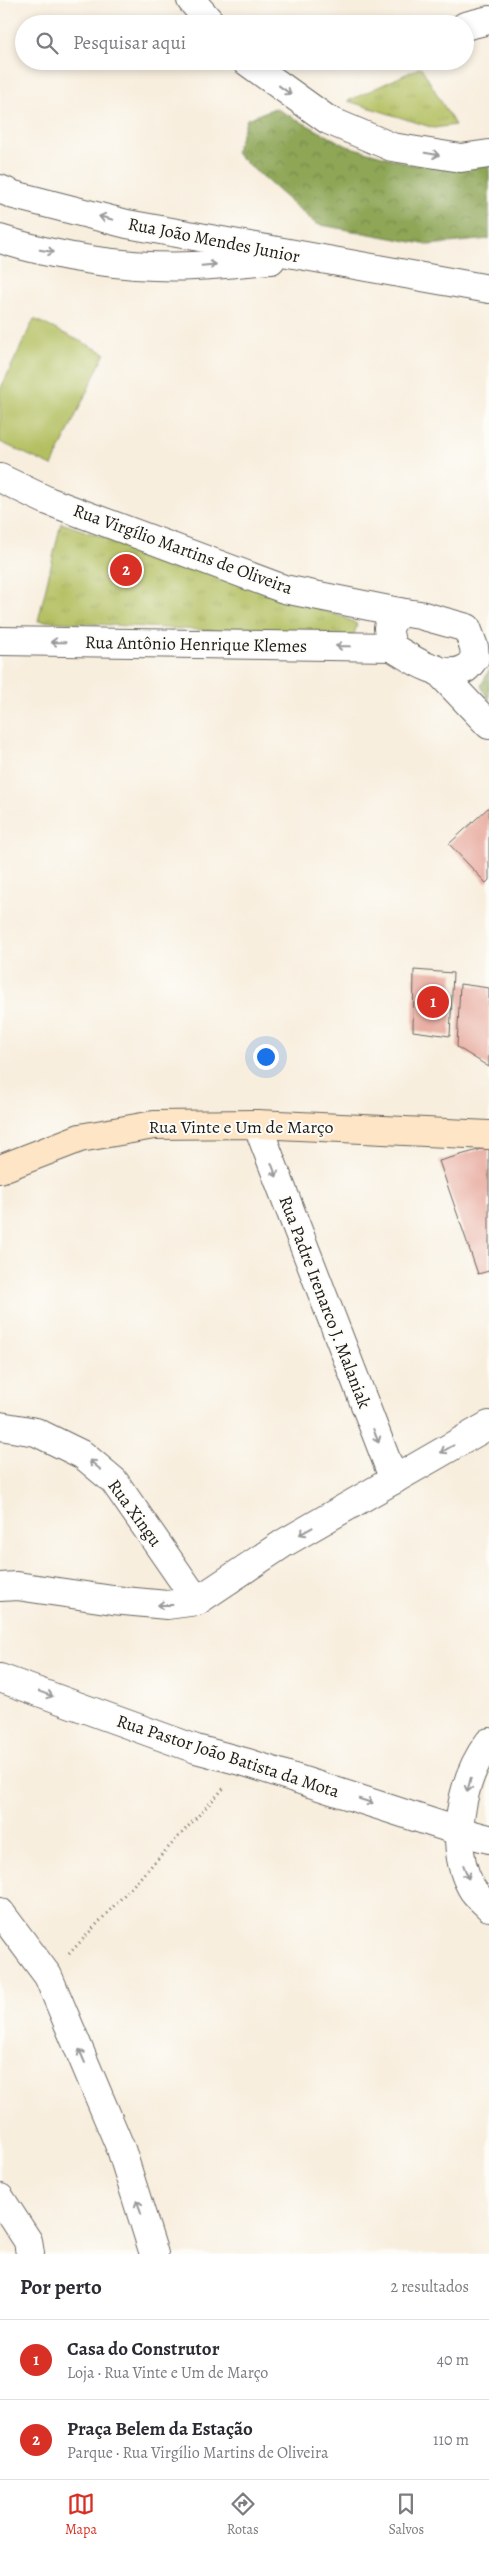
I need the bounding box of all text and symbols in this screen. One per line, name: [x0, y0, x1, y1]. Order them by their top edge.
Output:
search box: [15, 15, 474, 70]
icon: search: [33, 29, 61, 57]
text: Pesquisar aqui: [73, 30, 186, 56]
one-way arrow: [278, 84, 291, 95]
one-way arrow: [424, 149, 440, 159]
street label: Rua João Mendes Junior: [126, 212, 302, 268]
one-way arrow: [98, 213, 114, 223]
one-way arrow: [39, 247, 55, 257]
one-way arrow: [200, 260, 216, 270]
street label: Rua Virgílio Martins de Oliveira: [70, 498, 297, 600]
pin: 2: [110, 551, 142, 589]
street label: Rua Antônio Henrique Klemes: [85, 630, 307, 658]
one-way arrow: [50, 637, 66, 647]
one-way arrow: [335, 641, 352, 651]
pin: 1: [417, 983, 449, 1021]
your location: [253, 1044, 279, 1070]
street label: Rua Vinte e Um de Março: [149, 1115, 333, 1139]
one-way arrow: [270, 1161, 279, 1177]
street label: Rua Padre Irenarco J. Malaniak: [273, 1192, 377, 1412]
one-way arrow: [373, 1428, 382, 1443]
one-way arrow: [440, 1445, 454, 1455]
one-way arrow: [89, 1460, 102, 1471]
street label: Rua Xingu: [102, 1475, 168, 1552]
one-way arrow: [299, 1526, 314, 1536]
one-way arrow: [157, 1600, 173, 1609]
one-way arrow: [38, 1690, 53, 1699]
street label: Rua Pastor João Batista da Mota: [114, 1709, 343, 1804]
one-way arrow: [464, 1776, 473, 1792]
one-way arrow: [358, 1797, 373, 1806]
one-way arrow: [462, 1864, 471, 1880]
one-way arrow: [76, 2049, 86, 2064]
one-way arrow: [134, 2200, 144, 2216]
text: Por perto: [20, 2273, 102, 2301]
text: 2 resultados: [390, 2276, 469, 2298]
text: Casa do Construtor: [67, 2336, 220, 2362]
text: 1: [33, 2349, 39, 2371]
text: 40 m: [437, 2349, 469, 2371]
text: Loja · Rua Vinte e Um de Março: [67, 2362, 268, 2384]
text: Praça Belem da Estação: [67, 2416, 253, 2442]
text: 2: [32, 2429, 40, 2451]
text: 110 m: [433, 2429, 469, 2451]
text: Parque · Rua Virgílio Martins de Oliveira: [67, 2442, 328, 2464]
tab: Mapa: [65, 2490, 97, 2539]
tab: Rotas: [227, 2490, 259, 2539]
tab: Salvos: [388, 2490, 424, 2539]

